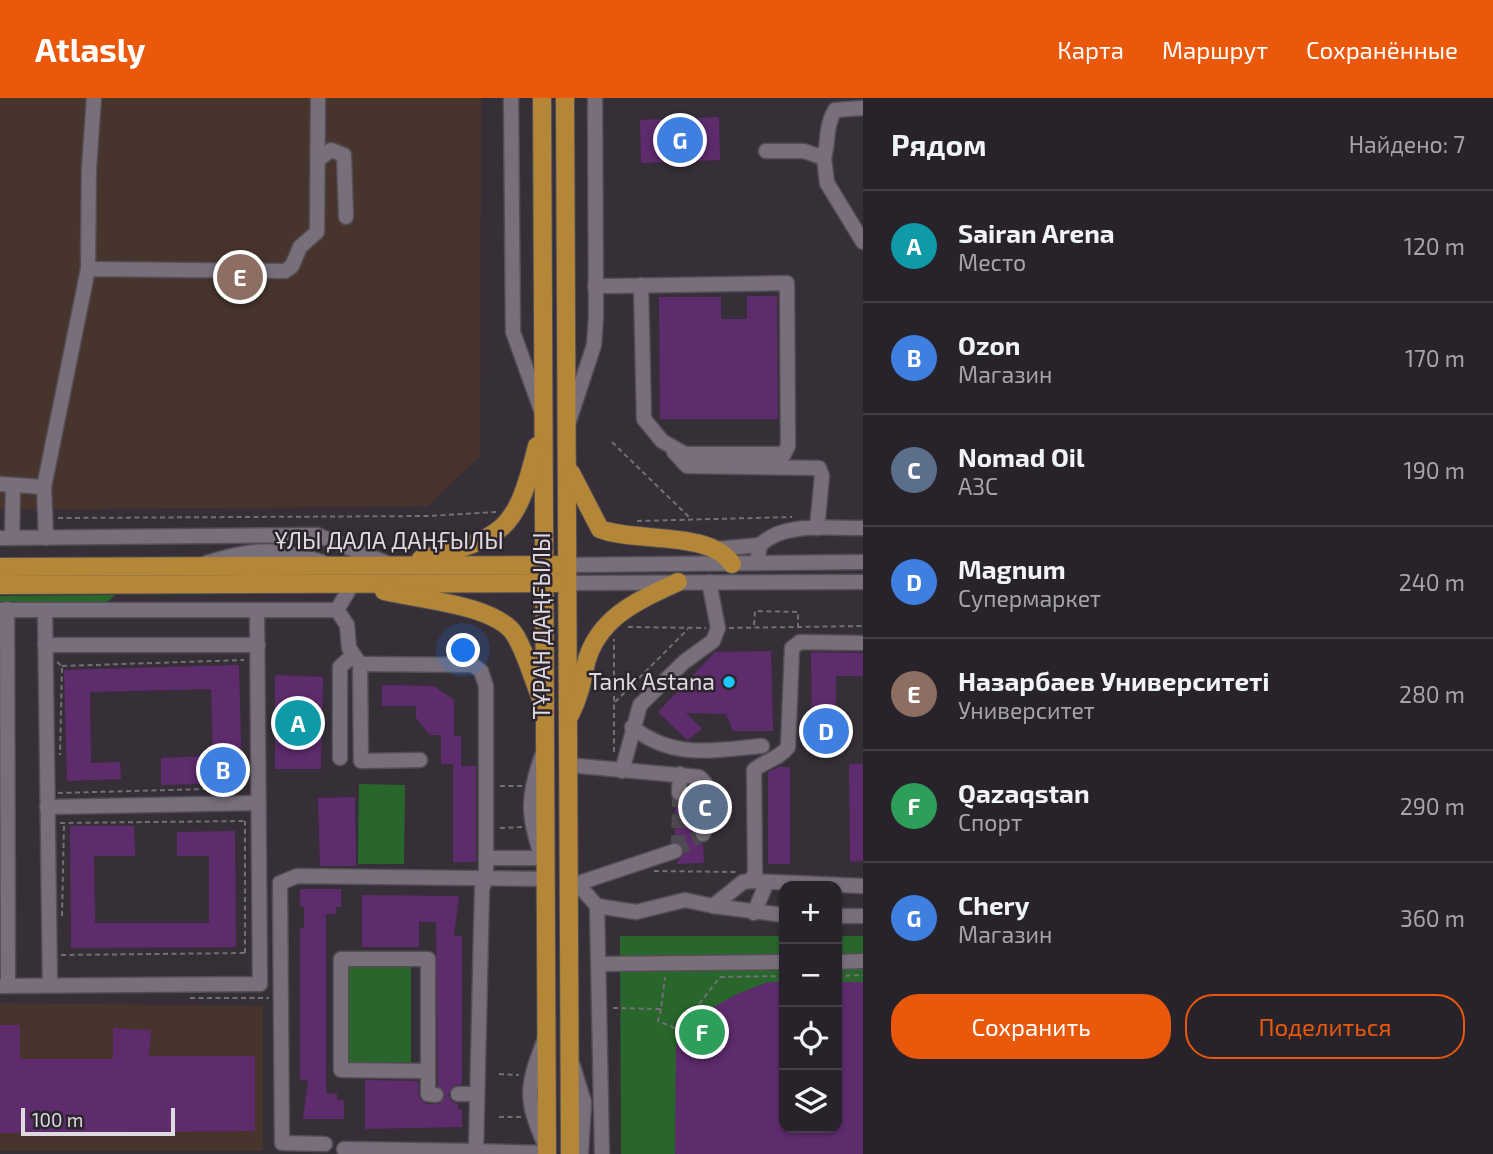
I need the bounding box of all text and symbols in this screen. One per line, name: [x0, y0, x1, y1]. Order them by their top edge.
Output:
text: Atlasly: [35, 29, 145, 69]
text: Карта: [1057, 35, 1124, 64]
text: Маршрут: [1162, 35, 1268, 64]
text: Сохранённые: [1306, 35, 1458, 64]
pin: G: [657, 114, 703, 166]
text: Рядом: [891, 126, 987, 162]
text: Найдено: 7: [1349, 130, 1465, 158]
text: Sairan Arena: [958, 217, 1115, 248]
text: A: [906, 232, 922, 260]
text: 120 m: [1404, 232, 1465, 260]
text: Место: [958, 248, 1026, 276]
pin: E: [217, 251, 263, 303]
text: Ozon: [958, 329, 1020, 360]
text: B: [907, 344, 921, 372]
text: 170 m: [1405, 344, 1465, 372]
text: Магазин: [958, 360, 1052, 388]
text: Nomad Oil: [958, 441, 1085, 472]
text: C: [907, 456, 921, 484]
text: 190 m: [1404, 456, 1465, 484]
text: АЗС: [958, 472, 998, 500]
street label: ҰЛЫ ДАЛА ДАҢҒЫЛЫ: [274, 526, 504, 554]
street label: ТҰРАН ДАҢҒЫЛЫ: [527, 533, 555, 719]
text: Magnum: [958, 553, 1066, 584]
text: D: [906, 568, 922, 596]
text: 240 m: [1399, 568, 1465, 596]
text: Супермаркет: [958, 584, 1101, 612]
your location: [446, 633, 480, 667]
text: Назарбаев Университеті: [958, 665, 1270, 696]
place label: Tank Astana: [588, 667, 715, 695]
marker: Tank Astana: [721, 674, 737, 690]
text: E: [907, 680, 921, 708]
text: 280 m: [1399, 680, 1465, 708]
text: Университет: [958, 696, 1095, 724]
pin: A: [275, 697, 321, 749]
pin: D: [803, 705, 849, 757]
pin: B: [200, 744, 246, 796]
text: Qazaqstan: [958, 777, 1090, 808]
pin: C: [682, 781, 728, 833]
text: F: [908, 792, 920, 820]
text: 290 m: [1400, 792, 1465, 820]
text: Спорт: [958, 808, 1022, 836]
map controls: [779, 881, 842, 1133]
button: +: [779, 881, 842, 944]
text: Chery: [958, 889, 1029, 920]
text: G: [907, 904, 921, 932]
text: 360 m: [1400, 904, 1465, 932]
text: Магазин: [958, 920, 1052, 948]
button: −: [779, 944, 842, 1007]
button: Сохранить: [891, 994, 1171, 1059]
button: Поделиться: [1185, 994, 1465, 1059]
pin: F: [679, 1006, 725, 1058]
button: locate: [779, 1007, 842, 1070]
button: layers: [779, 1070, 842, 1133]
scale bar: [21, 1105, 175, 1137]
text: 100 m: [32, 1108, 83, 1131]

